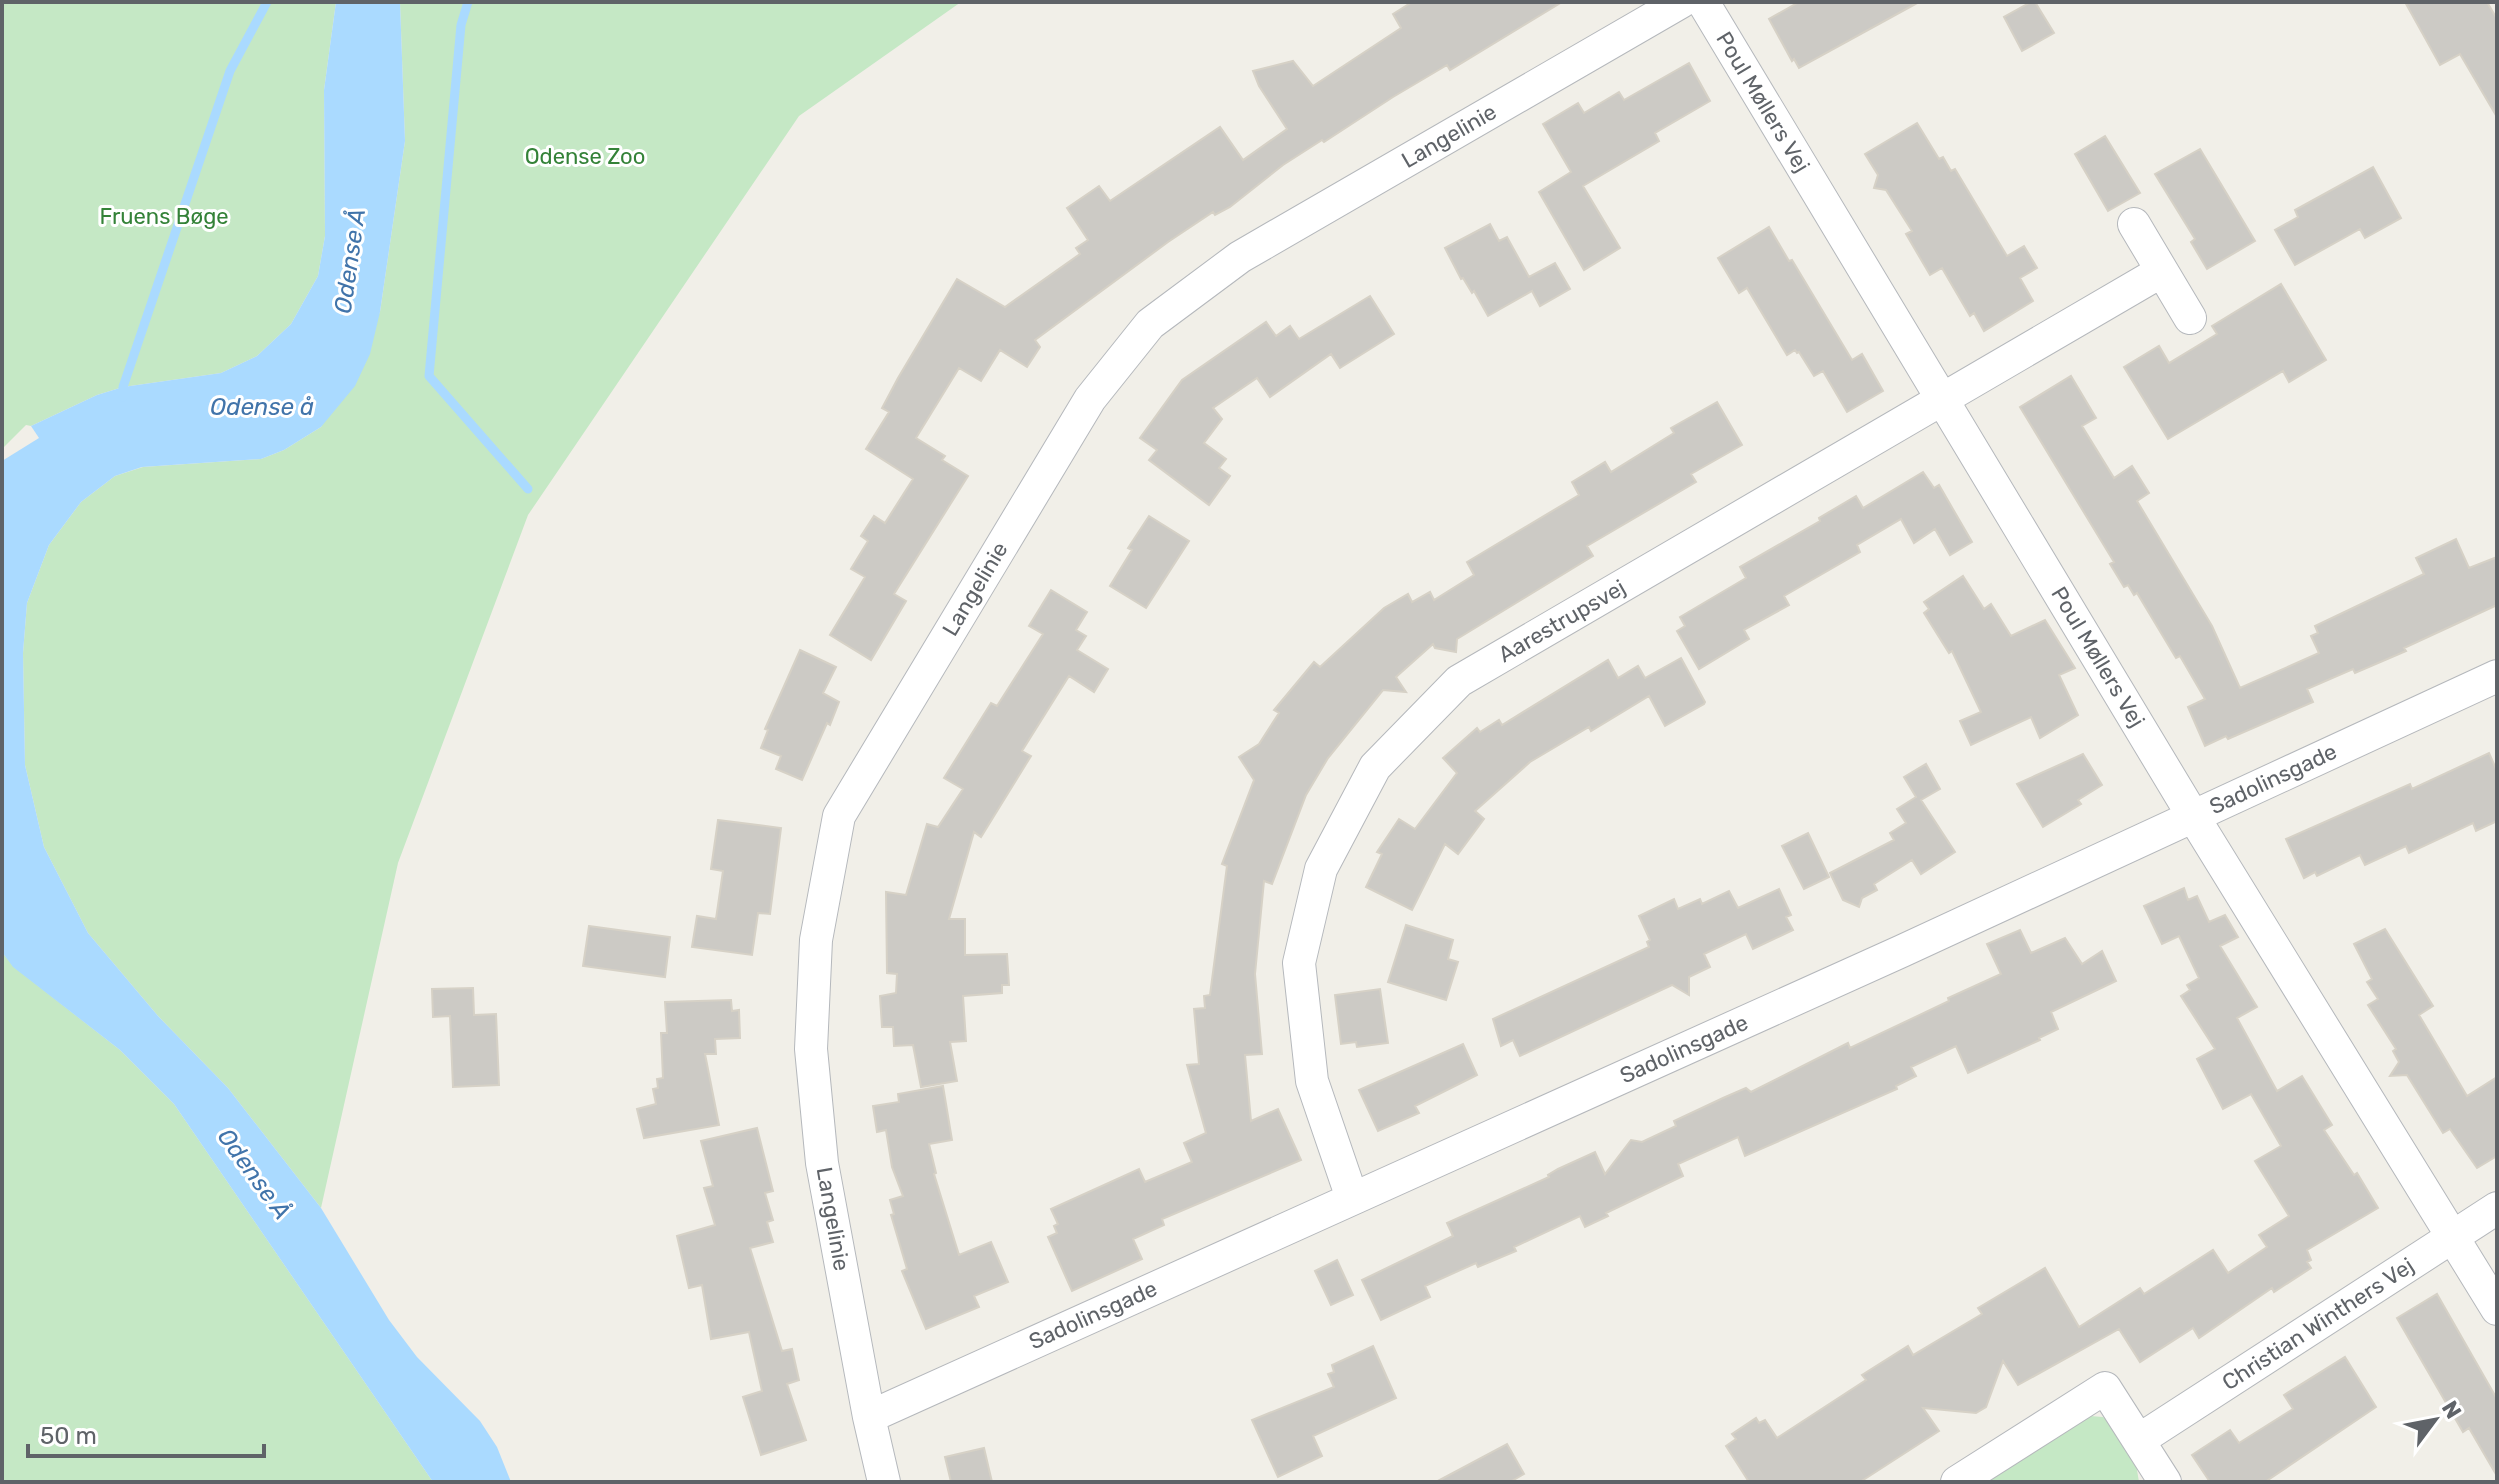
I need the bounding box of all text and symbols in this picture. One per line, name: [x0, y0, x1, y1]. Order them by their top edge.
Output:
street label: Poul Møllers Vej: [1710, 27, 1816, 177]
street label: Langelinie: [1397, 98, 1501, 174]
park label: Odense Zoo: [525, 143, 645, 170]
park label: Fruens Bøge: [99, 203, 229, 230]
water label: Odense Å: [329, 207, 371, 315]
water label: Odense å: [210, 393, 314, 421]
street label: Langelinie: [936, 537, 1014, 641]
street label: Aarestrupsvej: [1494, 574, 1630, 668]
street label: Poul Møllers Vej: [2045, 582, 2151, 732]
street label: Sadolinsgade: [2205, 738, 2341, 820]
street label: Sadolinsgade: [1616, 1009, 1752, 1089]
water label: Odense Å: [212, 1123, 296, 1225]
street label: Langelinie: [811, 1165, 855, 1273]
street label: Christian Winthers Vej: [2217, 1252, 2419, 1396]
street label: Sadolinsgade: [1025, 1275, 1161, 1355]
north arrow: [2395, 1380, 2475, 1460]
text: N: [2436, 1396, 2467, 1424]
scale bar: [28, 1408, 264, 1458]
text: 50 m: [40, 1422, 97, 1450]

